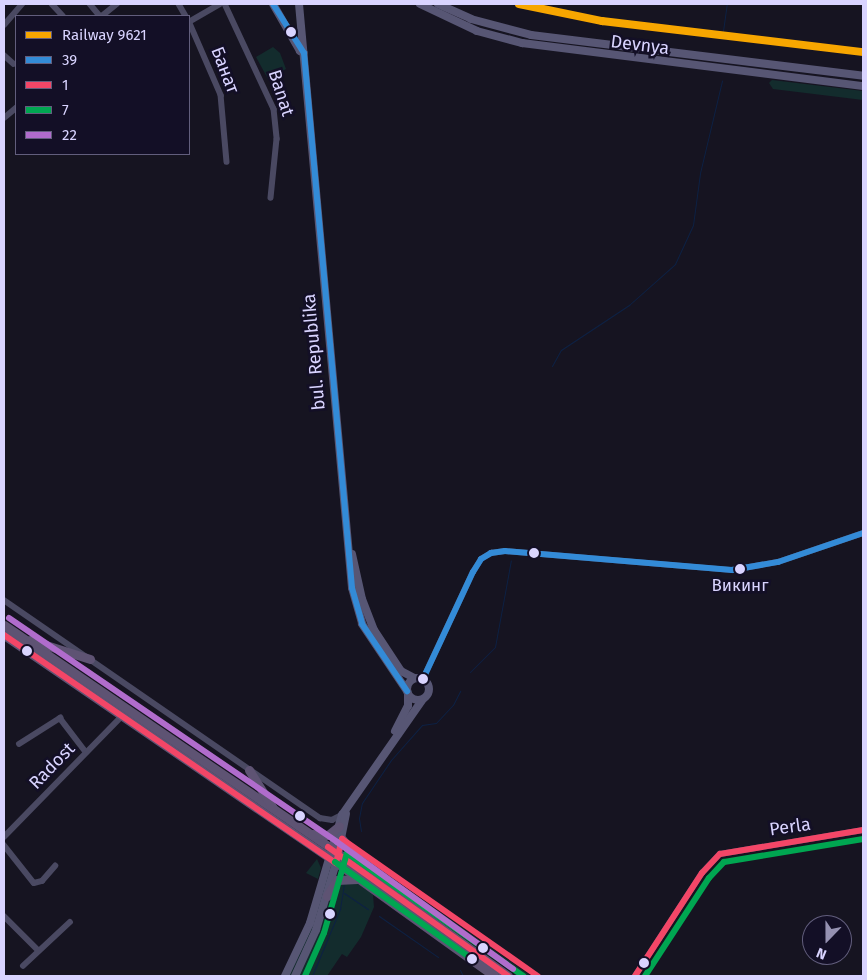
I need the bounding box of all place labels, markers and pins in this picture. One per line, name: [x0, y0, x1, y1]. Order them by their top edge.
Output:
unlabelled marker: [286, 27, 296, 37]
unlabelled marker: [529, 548, 539, 558]
marker: Викинг: [735, 564, 745, 574]
place label: Викинг: [712, 576, 768, 596]
unlabelled marker: [22, 646, 32, 656]
unlabelled marker: [418, 674, 428, 684]
unlabelled marker: [295, 811, 305, 821]
unlabelled marker: [325, 909, 335, 919]
unlabelled marker: [478, 943, 488, 953]
unlabelled marker: [467, 954, 477, 964]
unlabelled marker: [639, 958, 649, 968]

